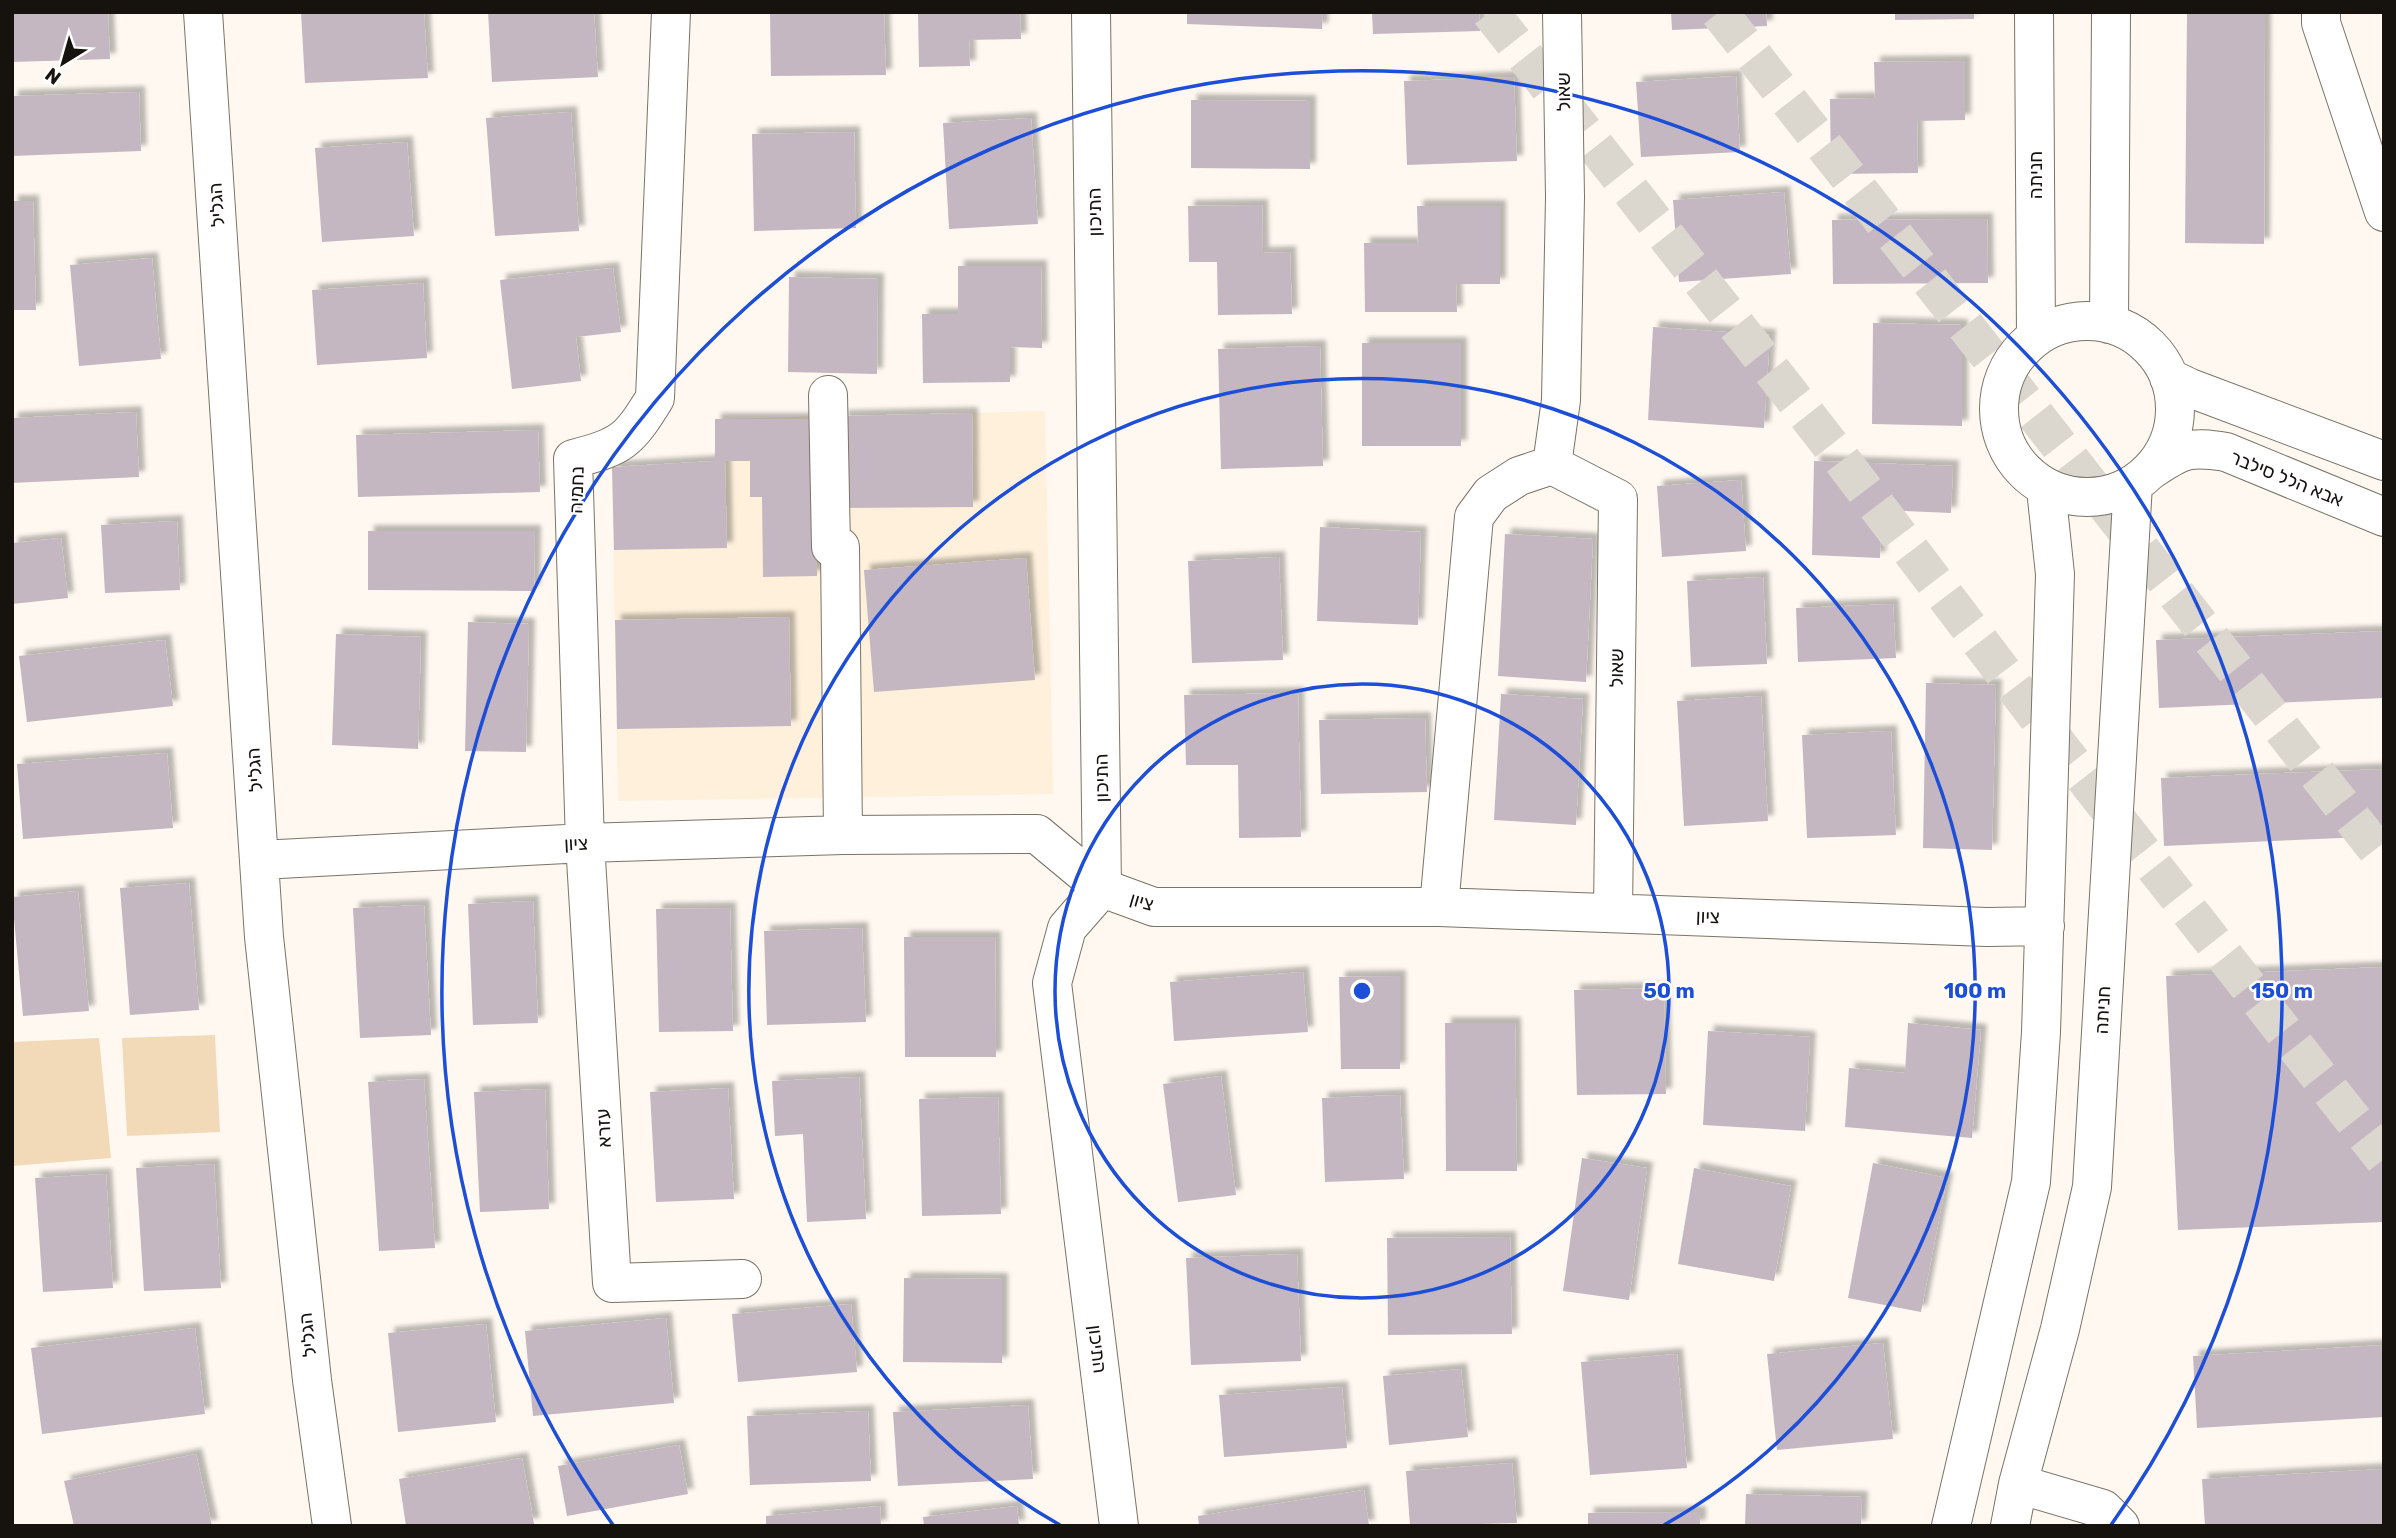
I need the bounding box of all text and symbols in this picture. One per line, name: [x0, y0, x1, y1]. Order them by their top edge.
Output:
north arrow: [28, 28, 98, 98]
text: N: [41, 63, 65, 89]
street label: שאול: [1552, 72, 1575, 112]
street label: חניתה: [2024, 151, 2047, 199]
street label: הגליל: [203, 182, 230, 228]
street label: התיכון: [1083, 187, 1106, 237]
street label: אבא הלל סילבר: [2227, 445, 2347, 512]
street label: נחמיה: [564, 466, 589, 514]
street label: שאול: [1605, 648, 1628, 688]
street label: הגליל: [241, 747, 268, 793]
street label: התיכון: [1090, 753, 1113, 803]
street label: ציון: [563, 831, 589, 856]
street label: ציון: [1127, 887, 1157, 916]
street label: ציון: [1696, 905, 1720, 928]
text: 50 m: [1643, 978, 1695, 1003]
text: 100 m: [1944, 978, 2006, 1003]
text: 150 m: [2251, 978, 2313, 1003]
centre of rings: [1350, 979, 1374, 1003]
street label: חניתה: [2090, 985, 2115, 1035]
street label: עזרא: [591, 1108, 616, 1148]
street label: הגליל: [294, 1312, 321, 1358]
street label: התיכון: [1083, 1324, 1112, 1375]

